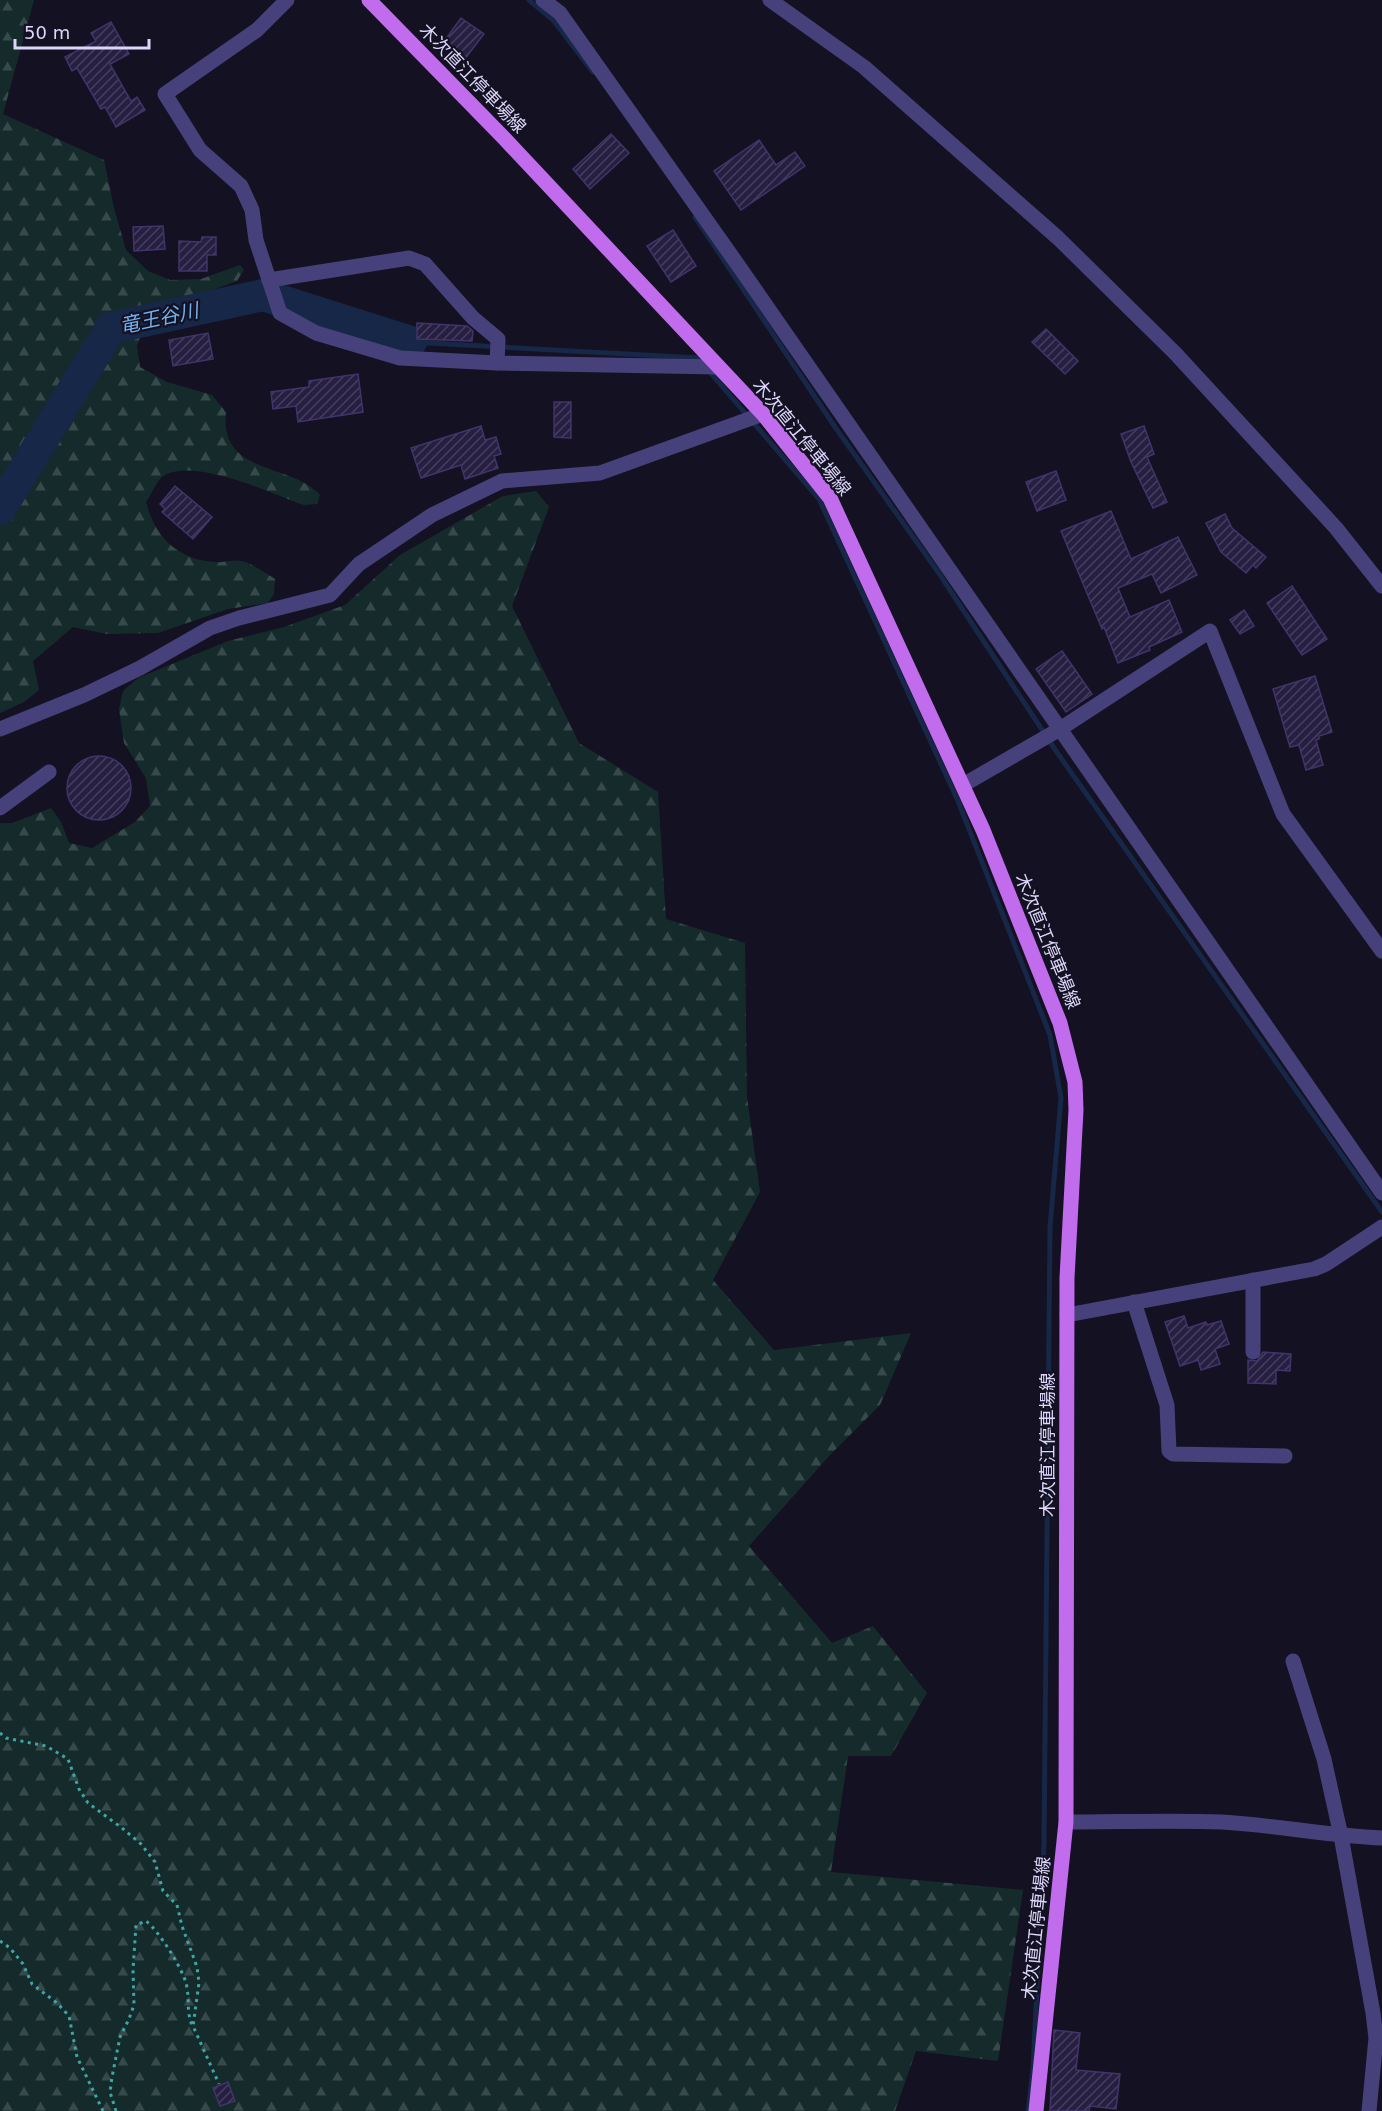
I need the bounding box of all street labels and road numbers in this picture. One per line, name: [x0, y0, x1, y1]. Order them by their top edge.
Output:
street label: 木次直江停車場線: [415, 19, 531, 137]
street label: 木次直江停車場線: [749, 374, 855, 500]
street label: 木次直江停車場線: [1011, 870, 1085, 1012]
street label: 木次直江停車場線: [1037, 1373, 1058, 1517]
street label: 木次直江停車場線: [1018, 1855, 1054, 2001]

